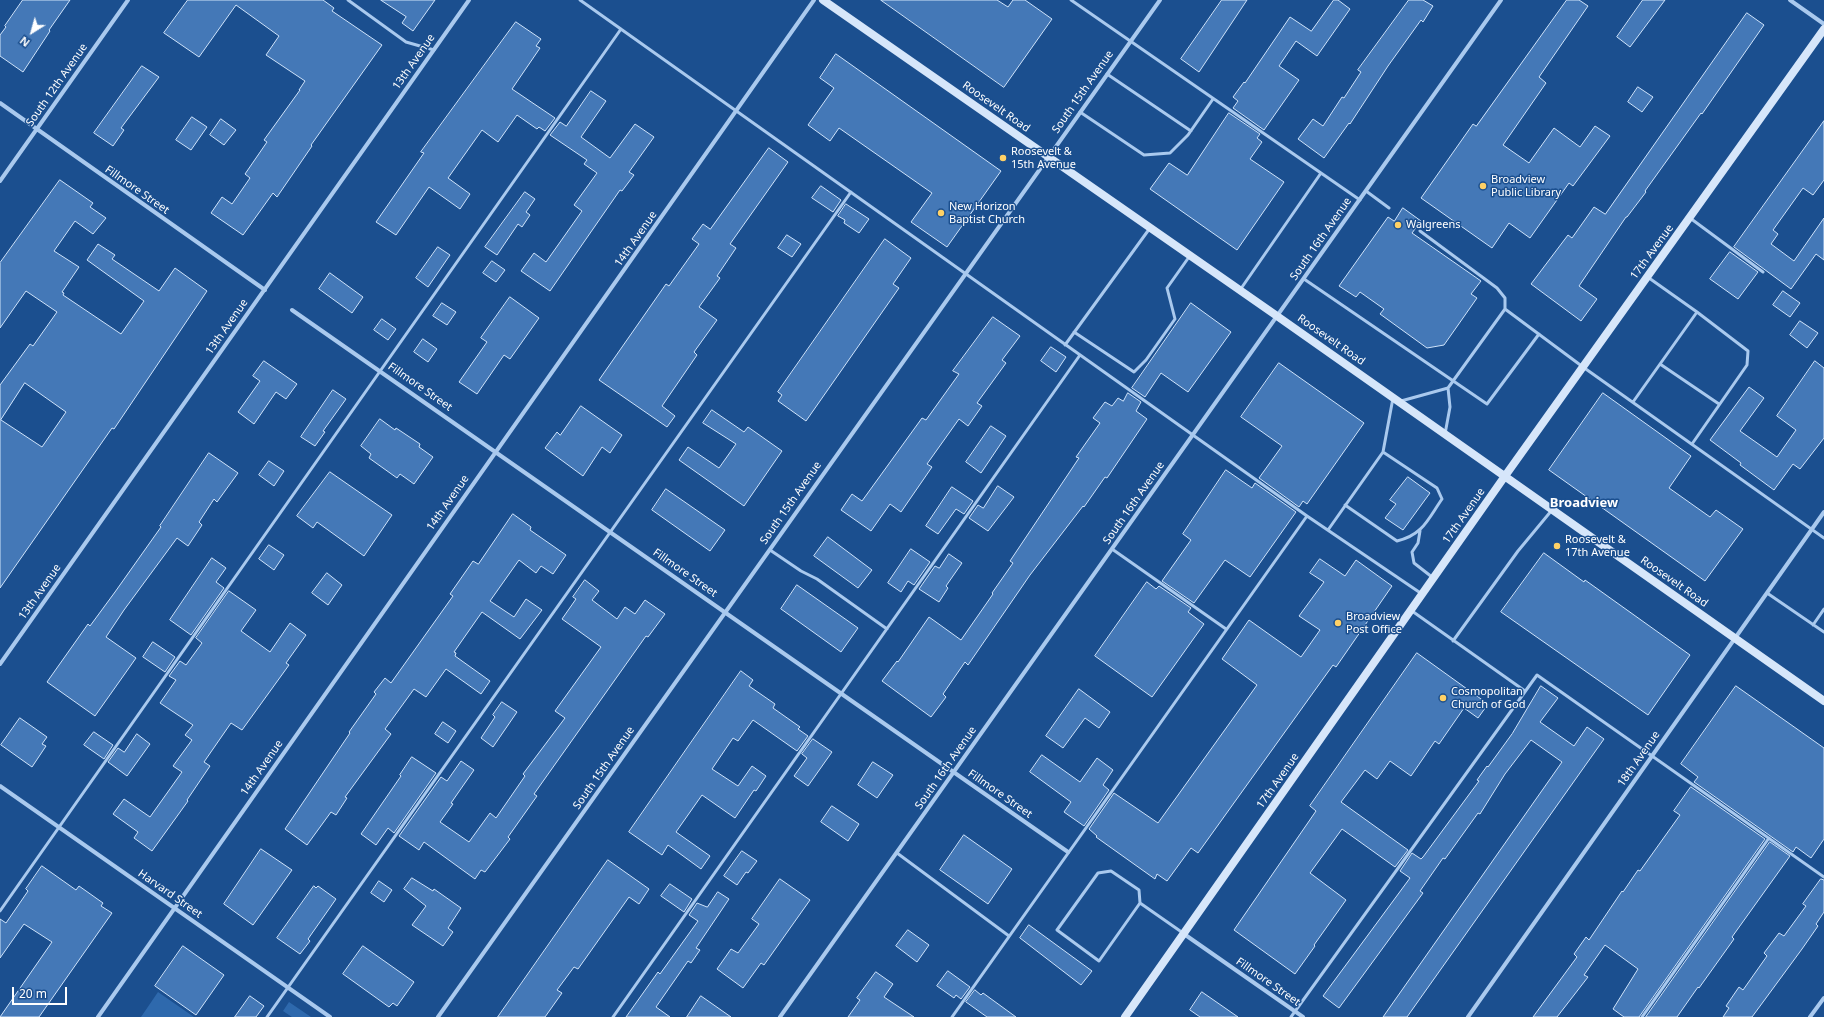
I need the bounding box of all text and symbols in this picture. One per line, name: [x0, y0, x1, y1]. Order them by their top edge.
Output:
north arrow: [12, 12, 52, 52]
street label: 13th Avenue: [390, 32, 438, 92]
text: N: [16, 33, 33, 51]
street label: South 12th Avenue: [24, 41, 90, 129]
street label: South 15th Avenue: [1050, 48, 1116, 136]
street label: Roosevelt Road: [960, 79, 1032, 135]
place label: Roosevelt & 15th Avenue: [1011, 145, 1076, 171]
marker: Roosevelt & 15th Avenue: [998, 153, 1008, 163]
street label: Fillmore Street: [102, 163, 172, 217]
place label: Broadview Public Library: [1491, 173, 1561, 199]
marker: Broadview Public Library: [1478, 181, 1488, 191]
street label: South 16th Avenue: [1288, 195, 1354, 283]
place label: New Horizon Baptist Church: [949, 200, 1025, 226]
marker: New Horizon Baptist Church: [936, 208, 946, 218]
street label: 14th Avenue: [612, 209, 660, 269]
place label: Walgreens: [1406, 218, 1461, 232]
marker: Walgreens: [1393, 220, 1403, 230]
street label: 17th Avenue: [1628, 222, 1676, 282]
street label: 13th Avenue: [203, 297, 251, 357]
street label: Roosevelt Road: [1295, 312, 1367, 368]
street label: Fillmore Street: [385, 360, 455, 414]
street label: South 15th Avenue: [758, 459, 824, 547]
street label: South 16th Avenue: [1101, 459, 1167, 547]
street label: 14th Avenue: [424, 473, 472, 533]
street label: 17th Avenue: [1440, 486, 1488, 546]
district label: Broadview: [1550, 495, 1618, 511]
place label: Roosevelt & 17th Avenue: [1565, 533, 1630, 559]
marker: Roosevelt & 17th Avenue: [1552, 541, 1562, 551]
street label: Fillmore Street: [650, 546, 720, 600]
street label: Roosevelt Road: [1638, 554, 1710, 610]
street label: 13th Avenue: [16, 562, 64, 622]
place label: Broadview Post Office: [1346, 610, 1402, 636]
marker: Broadview Post Office: [1333, 618, 1343, 628]
place label: Cosmopolitan Church of God: [1451, 685, 1526, 711]
marker: Cosmopolitan Church of God: [1438, 693, 1448, 703]
street label: South 15th Avenue: [571, 724, 637, 812]
street label: South 16th Avenue: [913, 724, 979, 812]
street label: 18th Avenue: [1615, 729, 1663, 789]
street label: 14th Avenue: [238, 738, 286, 798]
street label: 17th Avenue: [1254, 751, 1302, 811]
street label: Fillmore Street: [965, 767, 1035, 821]
street label: Harvard Street: [135, 867, 205, 921]
street label: Fillmore Street: [1233, 955, 1303, 1009]
scale bar: [14, 979, 69, 1005]
text: 20 m: [19, 985, 47, 1002]

